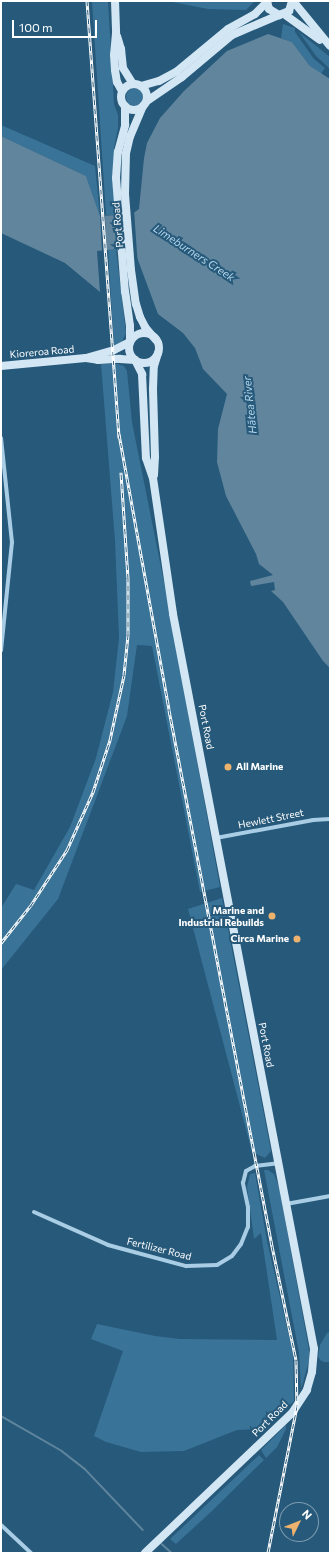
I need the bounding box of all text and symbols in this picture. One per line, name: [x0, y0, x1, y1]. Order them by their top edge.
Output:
scale bar: [14, 12, 99, 38]
text: 100 m: [19, 20, 53, 34]
street label: Port Road: [110, 202, 126, 248]
water label: Limeburners Creek: [151, 222, 237, 284]
street label: Kioreroa Road: [9, 343, 75, 361]
water label: Hātea River: [240, 375, 260, 435]
street label: Port Road: [196, 704, 216, 750]
place label: All Marine: [236, 761, 283, 773]
marker: All Marine: [223, 762, 233, 772]
street label: Hewlett Street: [237, 807, 305, 831]
place label: Marine and Industrial Rebuilds: [178, 904, 264, 928]
marker: Marine and Industrial Rebuilds: [267, 911, 277, 921]
place label: Circa Marine: [231, 933, 289, 945]
marker: Circa Marine: [292, 934, 302, 944]
street label: Port Road: [256, 1022, 276, 1068]
street label: Fertilizer Road: [125, 1235, 193, 1263]
street label: Port Road: [250, 1399, 290, 1439]
north arrow: [279, 1502, 319, 1542]
text: N: [300, 1507, 315, 1522]

